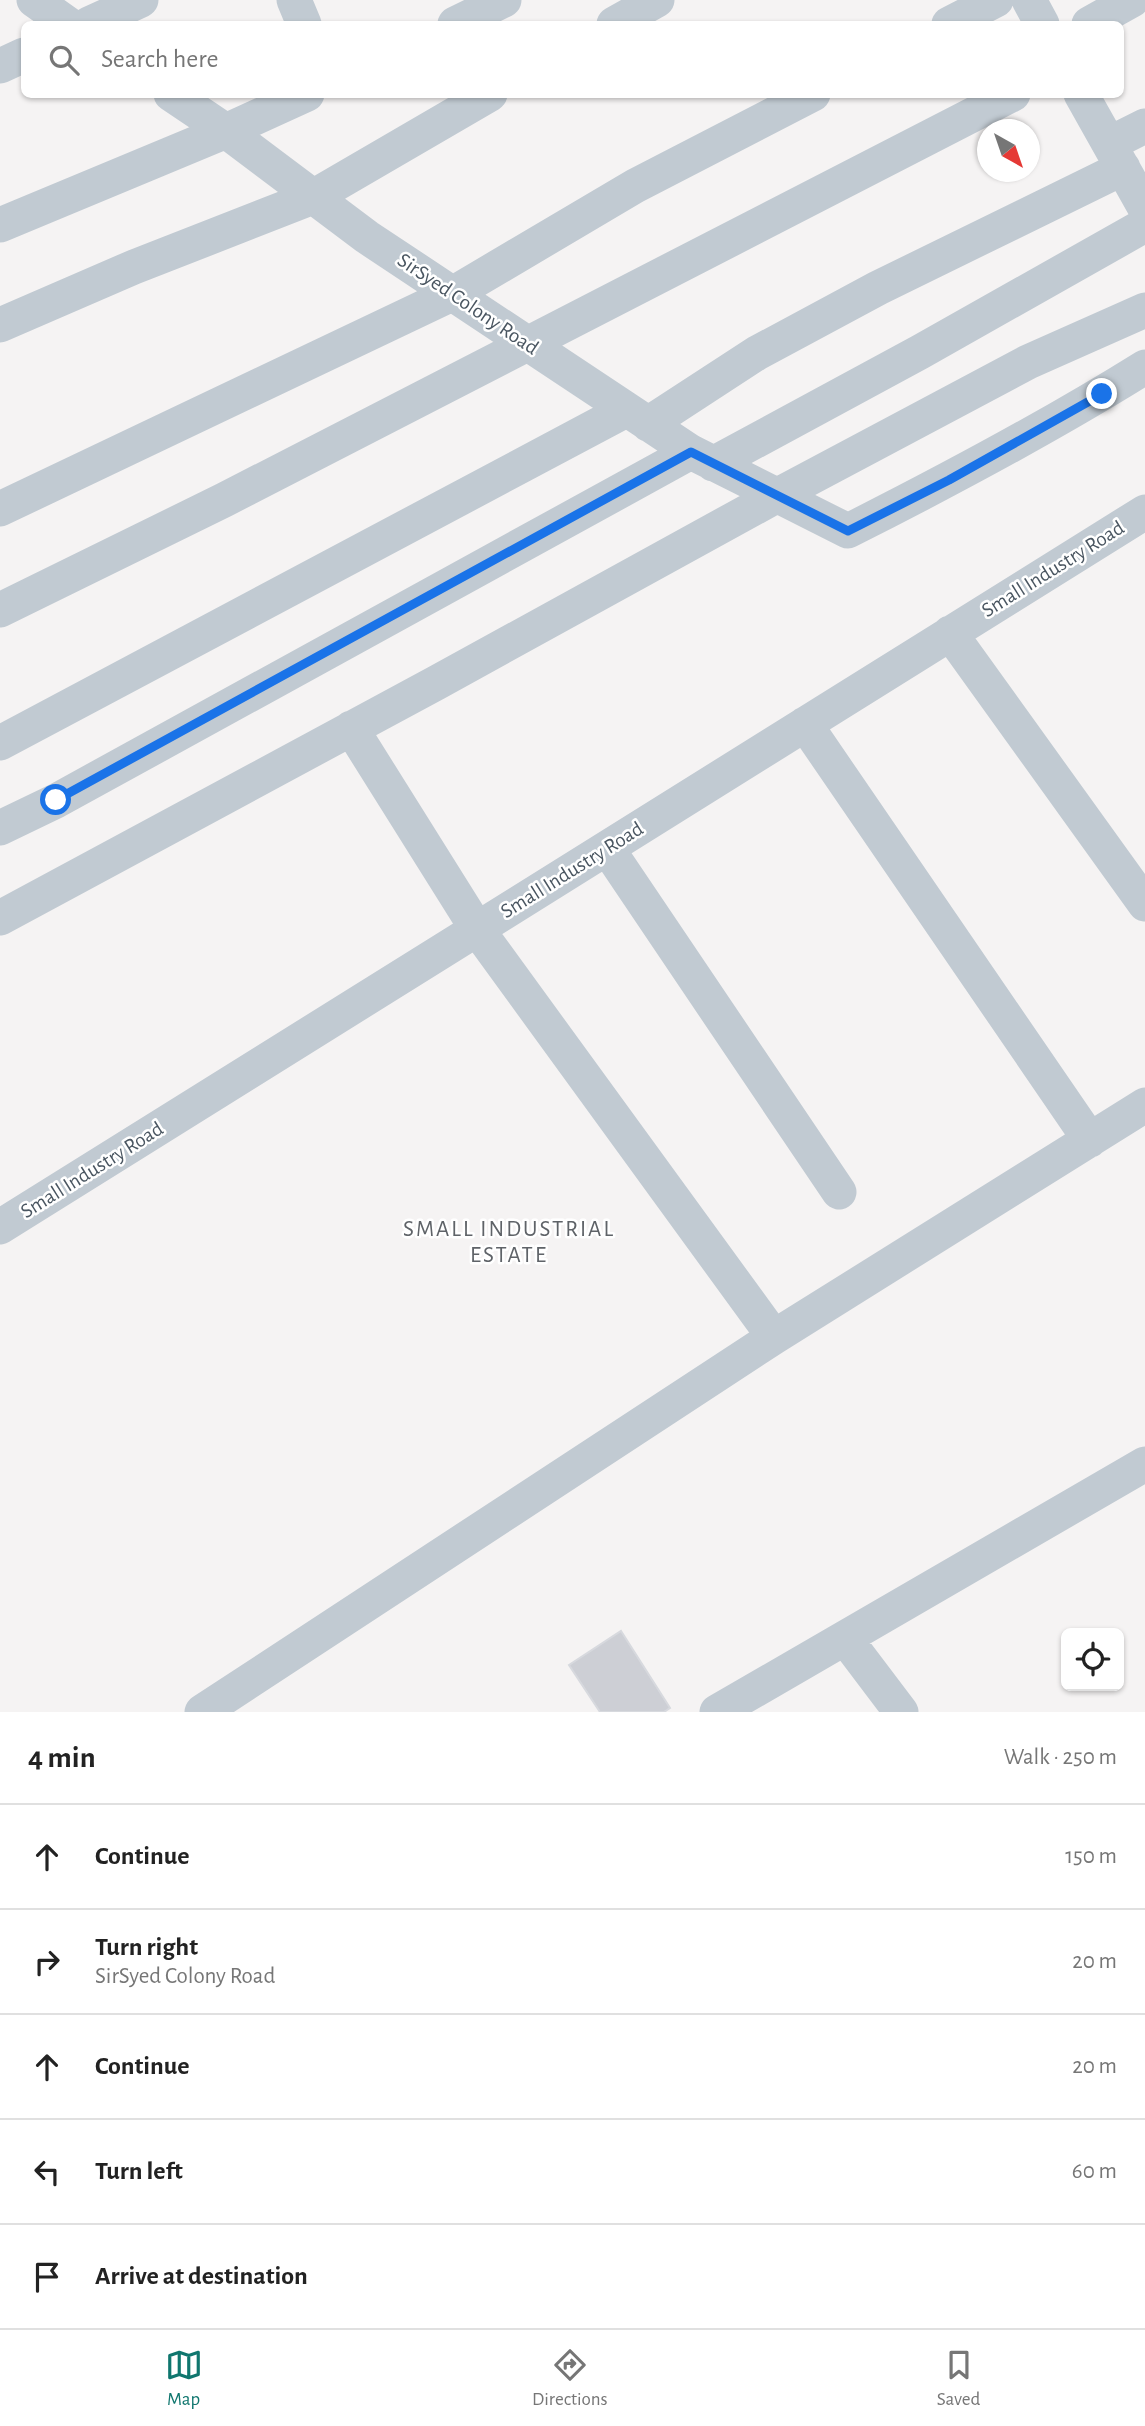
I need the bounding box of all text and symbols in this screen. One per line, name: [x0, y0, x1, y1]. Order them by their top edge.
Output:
search box: [21, 21, 1124, 98]
icon: search: [45, 41, 83, 79]
text: Search here: [101, 46, 219, 72]
north arrow: [977, 119, 1040, 182]
street label: SirSyed Colony Road: [394, 249, 542, 359]
route end: [1086, 378, 1117, 409]
street label: Small Industry Road: [978, 517, 1128, 621]
route start: [40, 784, 71, 815]
street label: Small Industry Road: [497, 818, 647, 922]
street label: Small Industry Road: [17, 1118, 167, 1222]
district label: SMALL INDUSTRIAL ESTATE: [403, 1218, 615, 1267]
map controls: [1061, 1628, 1124, 1691]
button: locate: [1061, 1628, 1124, 1691]
text: 4 min: [28, 1743, 96, 1773]
text: Walk · 250 m: [1004, 1746, 1117, 1769]
icon: ahead: [28, 1838, 66, 1876]
text: Continue: [95, 1843, 190, 1869]
text: 150 m: [1065, 1845, 1117, 1868]
text: Turn right: [95, 1934, 198, 1960]
icon: right: [28, 1943, 66, 1981]
text: 20 m: [1072, 1950, 1117, 1973]
text: SirSyed Colony Road: [95, 1965, 275, 1988]
icon: ahead: [28, 2048, 66, 2086]
text: Continue: [95, 2053, 190, 2079]
text: 20 m: [1072, 2055, 1117, 2078]
icon: left: [28, 2153, 66, 2191]
text: Turn left: [95, 2158, 183, 2184]
text: 60 m: [1072, 2160, 1117, 2183]
icon: arrive: [28, 2258, 66, 2296]
text: Arrive at destination: [95, 2263, 308, 2289]
tab: Map: [165, 2346, 203, 2411]
tab: Directions: [532, 2346, 608, 2411]
tab: Saved: [937, 2346, 980, 2411]

